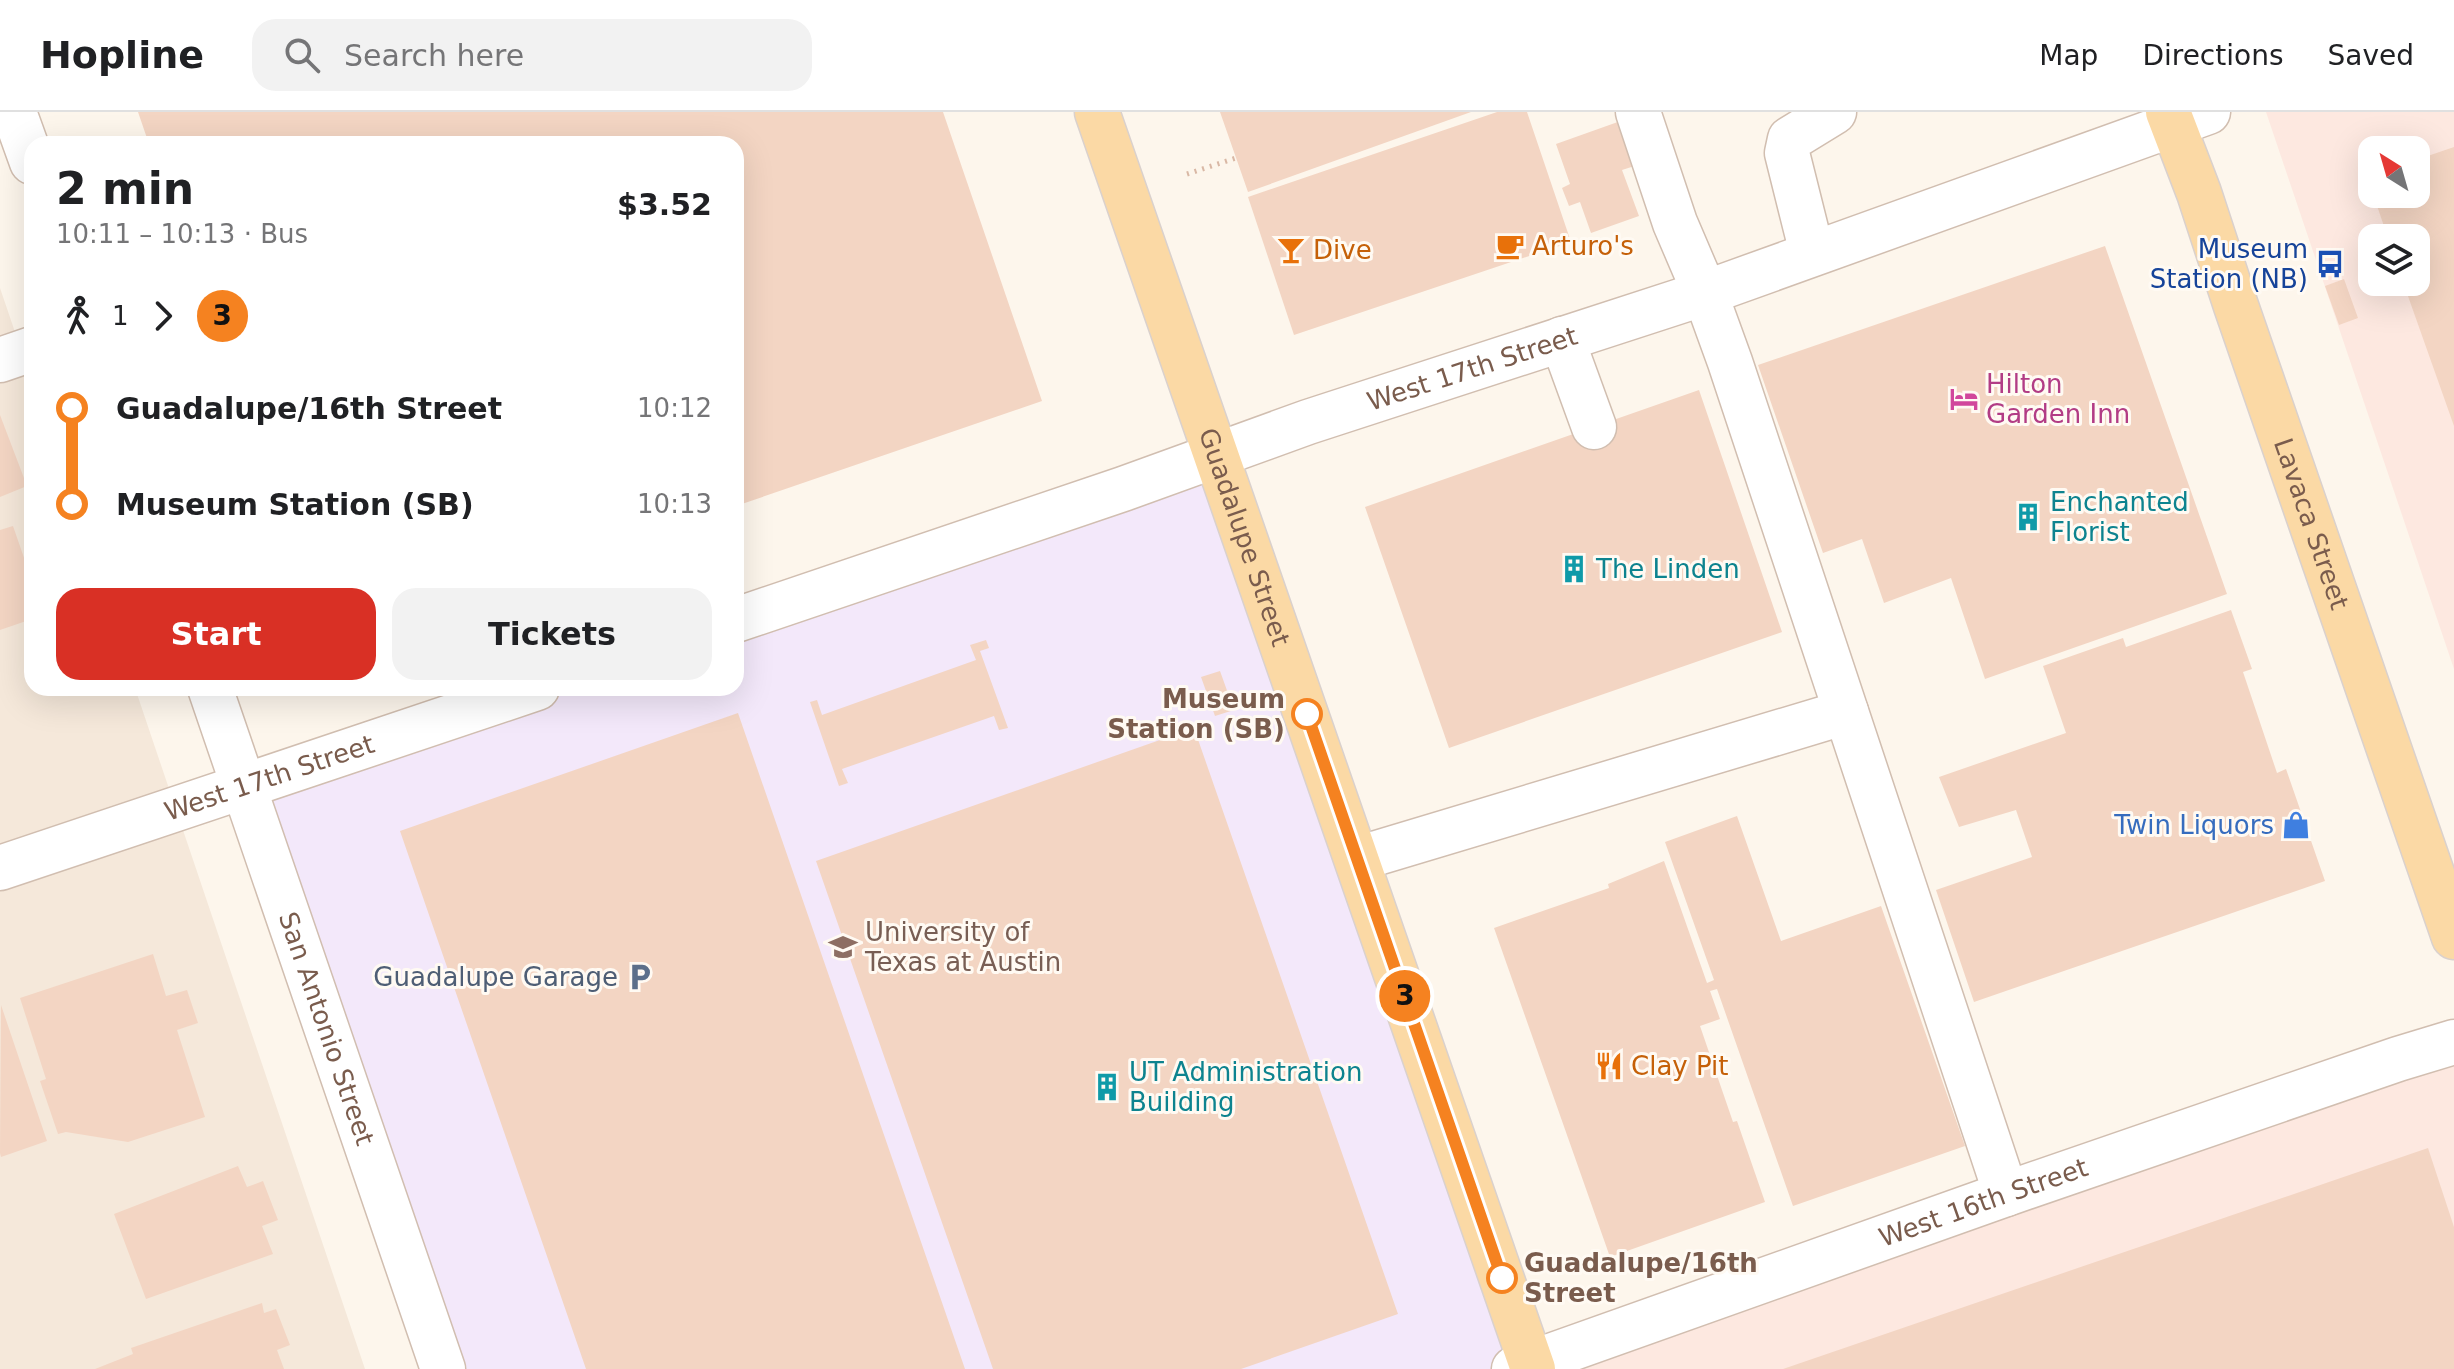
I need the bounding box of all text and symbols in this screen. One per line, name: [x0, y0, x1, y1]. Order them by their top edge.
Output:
search box: [252, 19, 812, 91]
text: Hopline: [40, 33, 204, 77]
icon: search: [280, 33, 324, 77]
text: Search here: [344, 38, 524, 73]
text: Map: [2039, 39, 2098, 72]
text: Directions: [2142, 39, 2283, 72]
text: Saved: [2327, 39, 2414, 72]
north arrow: [2358, 136, 2430, 208]
map controls: [2358, 136, 2430, 296]
text: 2 min: [56, 163, 194, 214]
text: $3.52: [617, 187, 712, 222]
text: 10:11 – 10:13 · Bus: [56, 219, 308, 249]
button: layers: [2358, 224, 2430, 296]
cafe icon: Arturo's: [1495, 231, 1525, 261]
place label: Arturo's: [1532, 231, 1634, 261]
place label: Museum Station (NB): [2150, 234, 2308, 294]
bar icon: Dive: [1276, 235, 1306, 265]
place label: Dive: [1313, 235, 1372, 265]
bus stop icon: Museum Station (NB): [2315, 249, 2345, 279]
icon: walk: [56, 294, 100, 338]
icon: forward: [141, 294, 185, 338]
text: 3: [213, 299, 232, 332]
text: 1: [112, 301, 129, 331]
street label: West 17th Street: [1363, 320, 1581, 417]
place label: Hilton Garden Inn: [1986, 369, 2130, 429]
hotel icon: Hilton Garden Inn: [1949, 384, 1979, 414]
text: Guadalupe/16th Street: [116, 391, 502, 426]
text: 10:12: [637, 393, 712, 423]
street label: Guadalupe Street: [1193, 424, 1296, 650]
street label: Lavaca Street: [2268, 434, 2355, 613]
text: Museum Station (SB): [116, 487, 474, 522]
place label: Enchanted Florist: [2050, 487, 2189, 547]
text: 10:13: [637, 489, 712, 519]
building icon: Enchanted Florist: [2013, 502, 2043, 532]
building icon: The Linden: [1559, 554, 1589, 584]
place label: The Linden: [1595, 554, 1740, 584]
button: Start: [56, 588, 376, 680]
button: Tickets: [392, 588, 712, 680]
place label: Museum Station (SB): [1107, 684, 1285, 744]
marker: Museum Station (SB): [1292, 699, 1322, 729]
street label: West 17th Street: [161, 729, 378, 827]
place label: Twin Liquors: [2113, 810, 2274, 840]
shop icon: Twin Liquors: [2281, 810, 2311, 840]
street label: San Antonio Street: [273, 908, 380, 1149]
place label: University of Texas at Austin: [864, 917, 1061, 977]
school or university icon: University of Texas at Austin: [828, 932, 858, 962]
place label: Guadalupe Garage: [373, 962, 618, 992]
parking icon: Guadalupe Garage: [625, 962, 655, 992]
line badge: 3: [1379, 970, 1431, 1022]
text: 3: [1395, 979, 1415, 1012]
restaurant icon: Clay Pit: [1594, 1051, 1624, 1081]
place label: Clay Pit: [1631, 1051, 1729, 1081]
place label: UT Administration Building: [1129, 1057, 1362, 1117]
building icon: UT Administration Building: [1092, 1072, 1122, 1102]
street label: West 16th Street: [1875, 1152, 2092, 1253]
place label: Guadalupe/16th Street: [1524, 1248, 1758, 1308]
marker: Guadalupe/16th Street: [1487, 1263, 1517, 1293]

